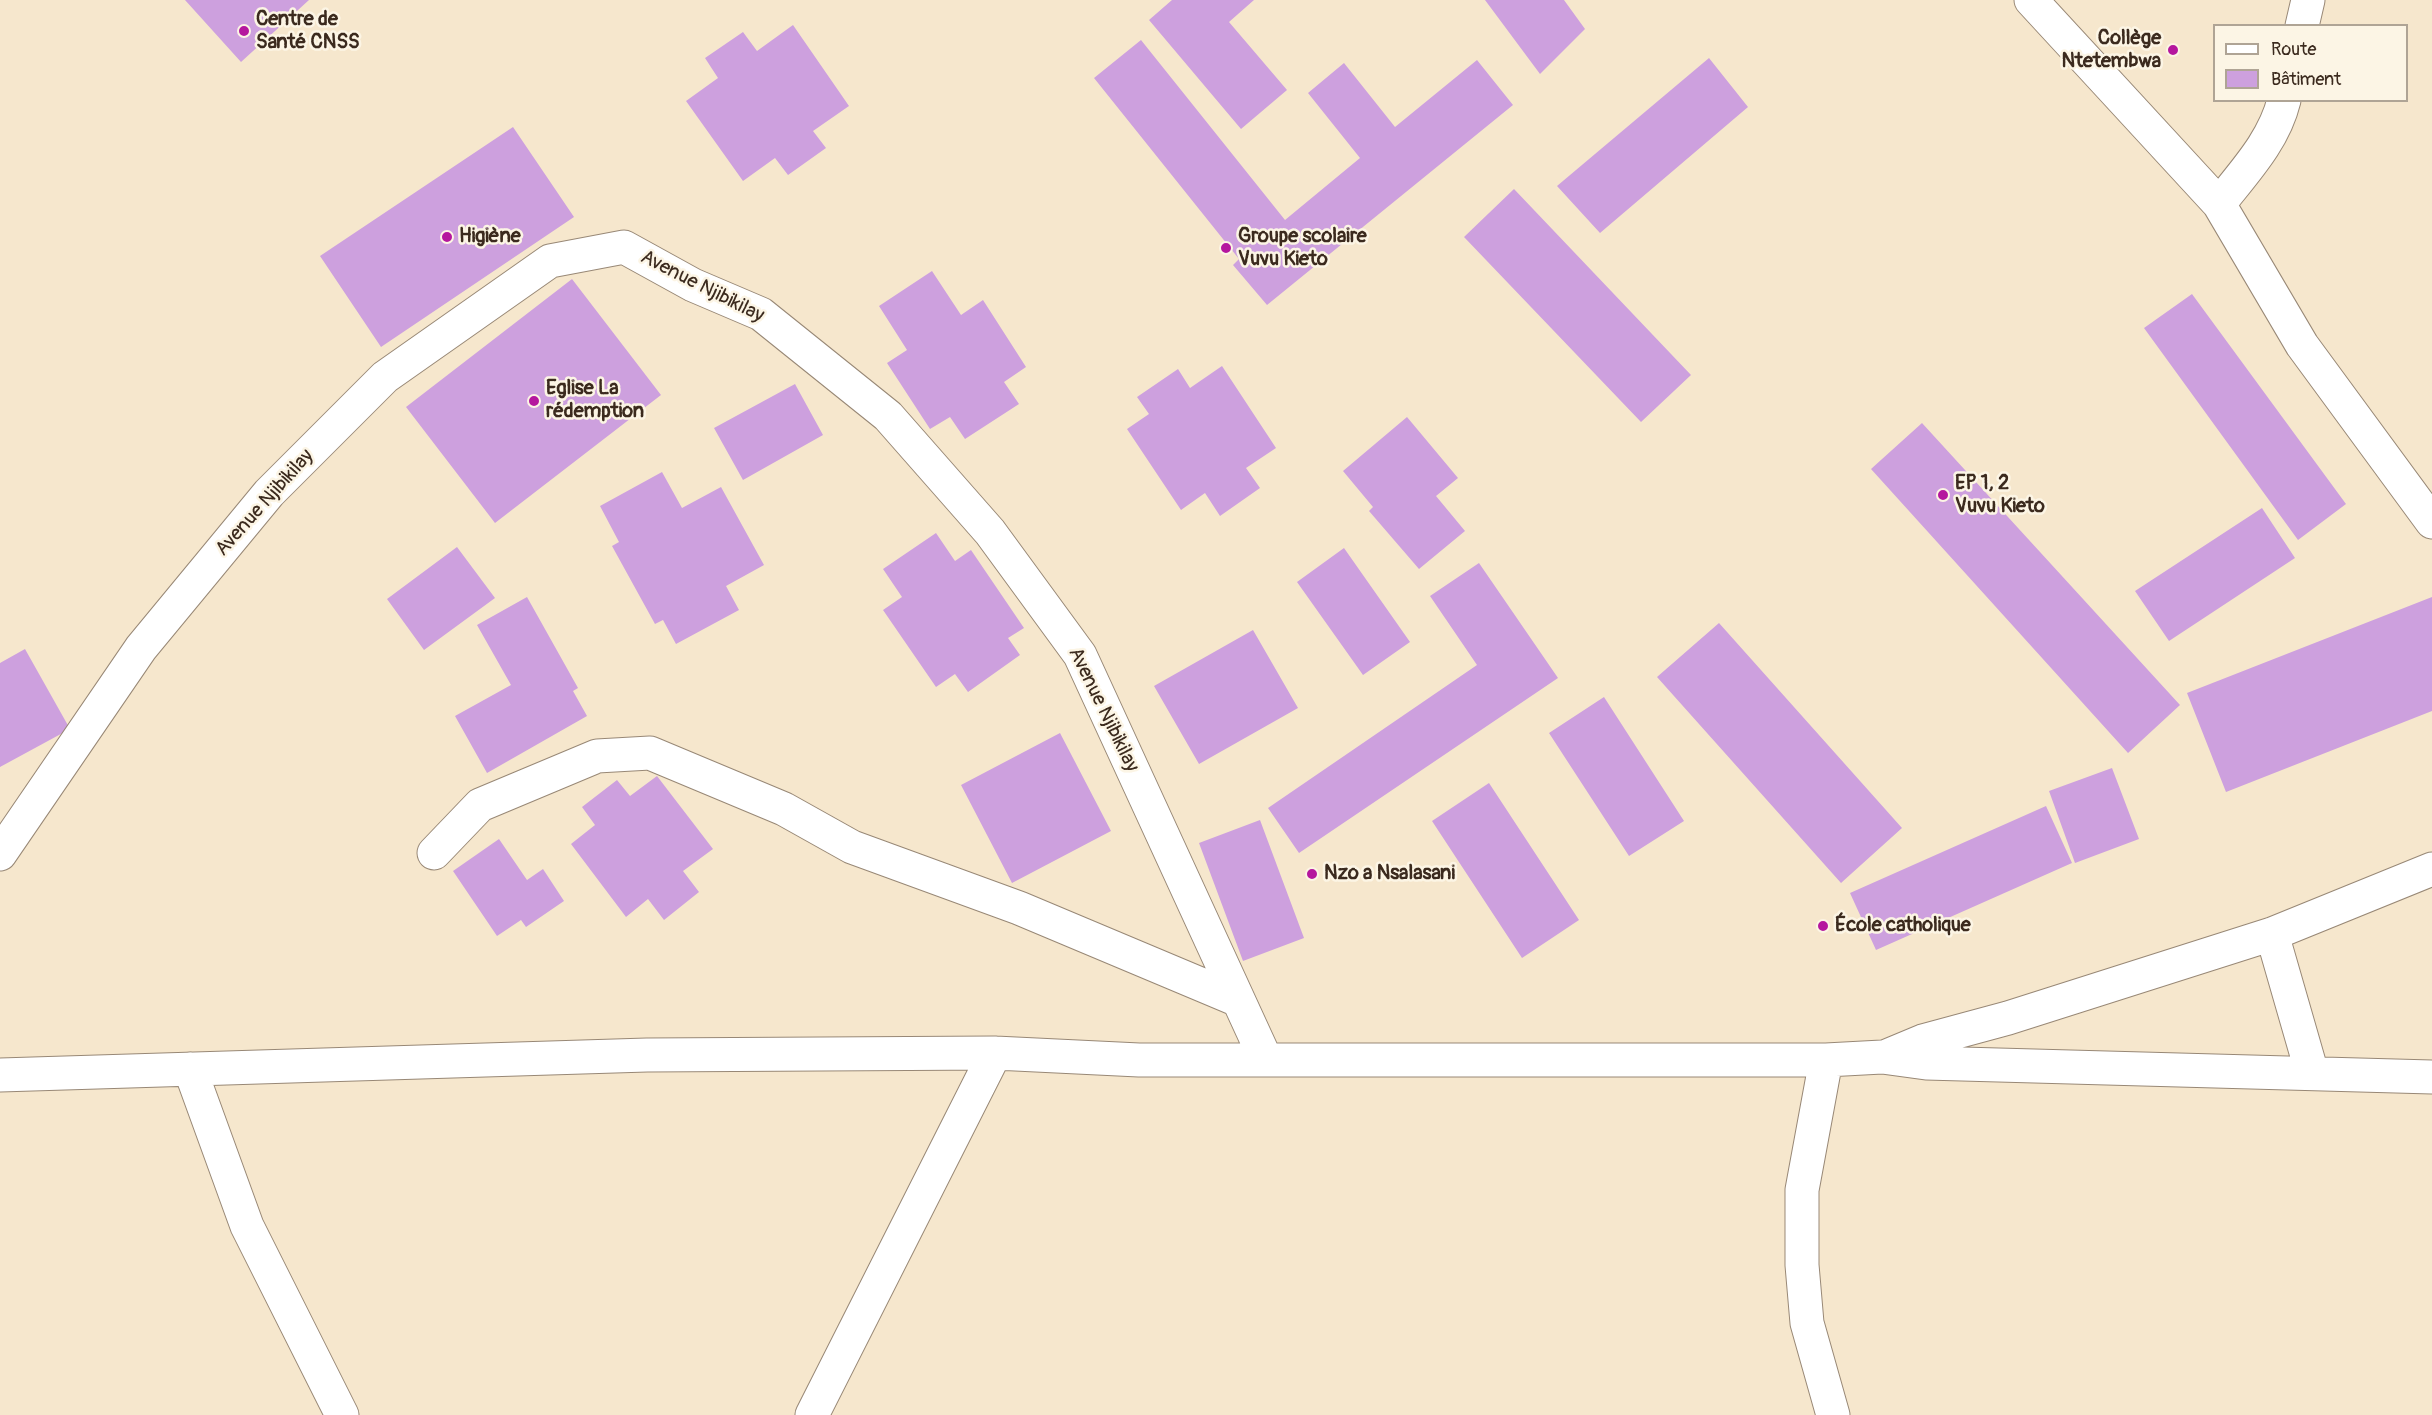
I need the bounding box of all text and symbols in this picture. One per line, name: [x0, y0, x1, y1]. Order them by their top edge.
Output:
place label: Centre de Santé CNSS: [256, 8, 360, 55]
marker: Centre de Santé CNSS: [237, 24, 251, 38]
legend: [2213, 24, 2408, 102]
place label: Collège Ntetembwa: [2061, 27, 2161, 74]
text: Route: [2271, 38, 2316, 61]
marker: Collège Ntetembwa: [2166, 43, 2180, 57]
text: Bâtiment: [2271, 68, 2341, 91]
place label: Higiène: [459, 225, 521, 249]
place label: Groupe scolaire Vuvu Kieto: [1238, 225, 1366, 272]
marker: Higiène: [440, 230, 454, 244]
marker: Groupe scolaire Vuvu Kieto: [1219, 241, 1233, 255]
street label: Avenue Njibikilay: [636, 246, 768, 328]
place label: Eglise La rédemption: [546, 377, 644, 424]
marker: Eglise La rédemption: [527, 394, 541, 408]
street label: Avenue Njibikilay: [211, 445, 319, 561]
place label: EP 1, 2 Vuvu Kieto: [1955, 472, 2045, 519]
marker: EP 1, 2 Vuvu Kieto: [1936, 488, 1950, 502]
street label: Avenue Njibikilay: [1063, 644, 1143, 776]
place label: Nzo a Nsalasani: [1324, 862, 1455, 886]
marker: Nzo a Nsalasani: [1305, 867, 1319, 881]
place label: École catholique: [1835, 914, 1971, 938]
marker: École catholique: [1816, 919, 1830, 933]

